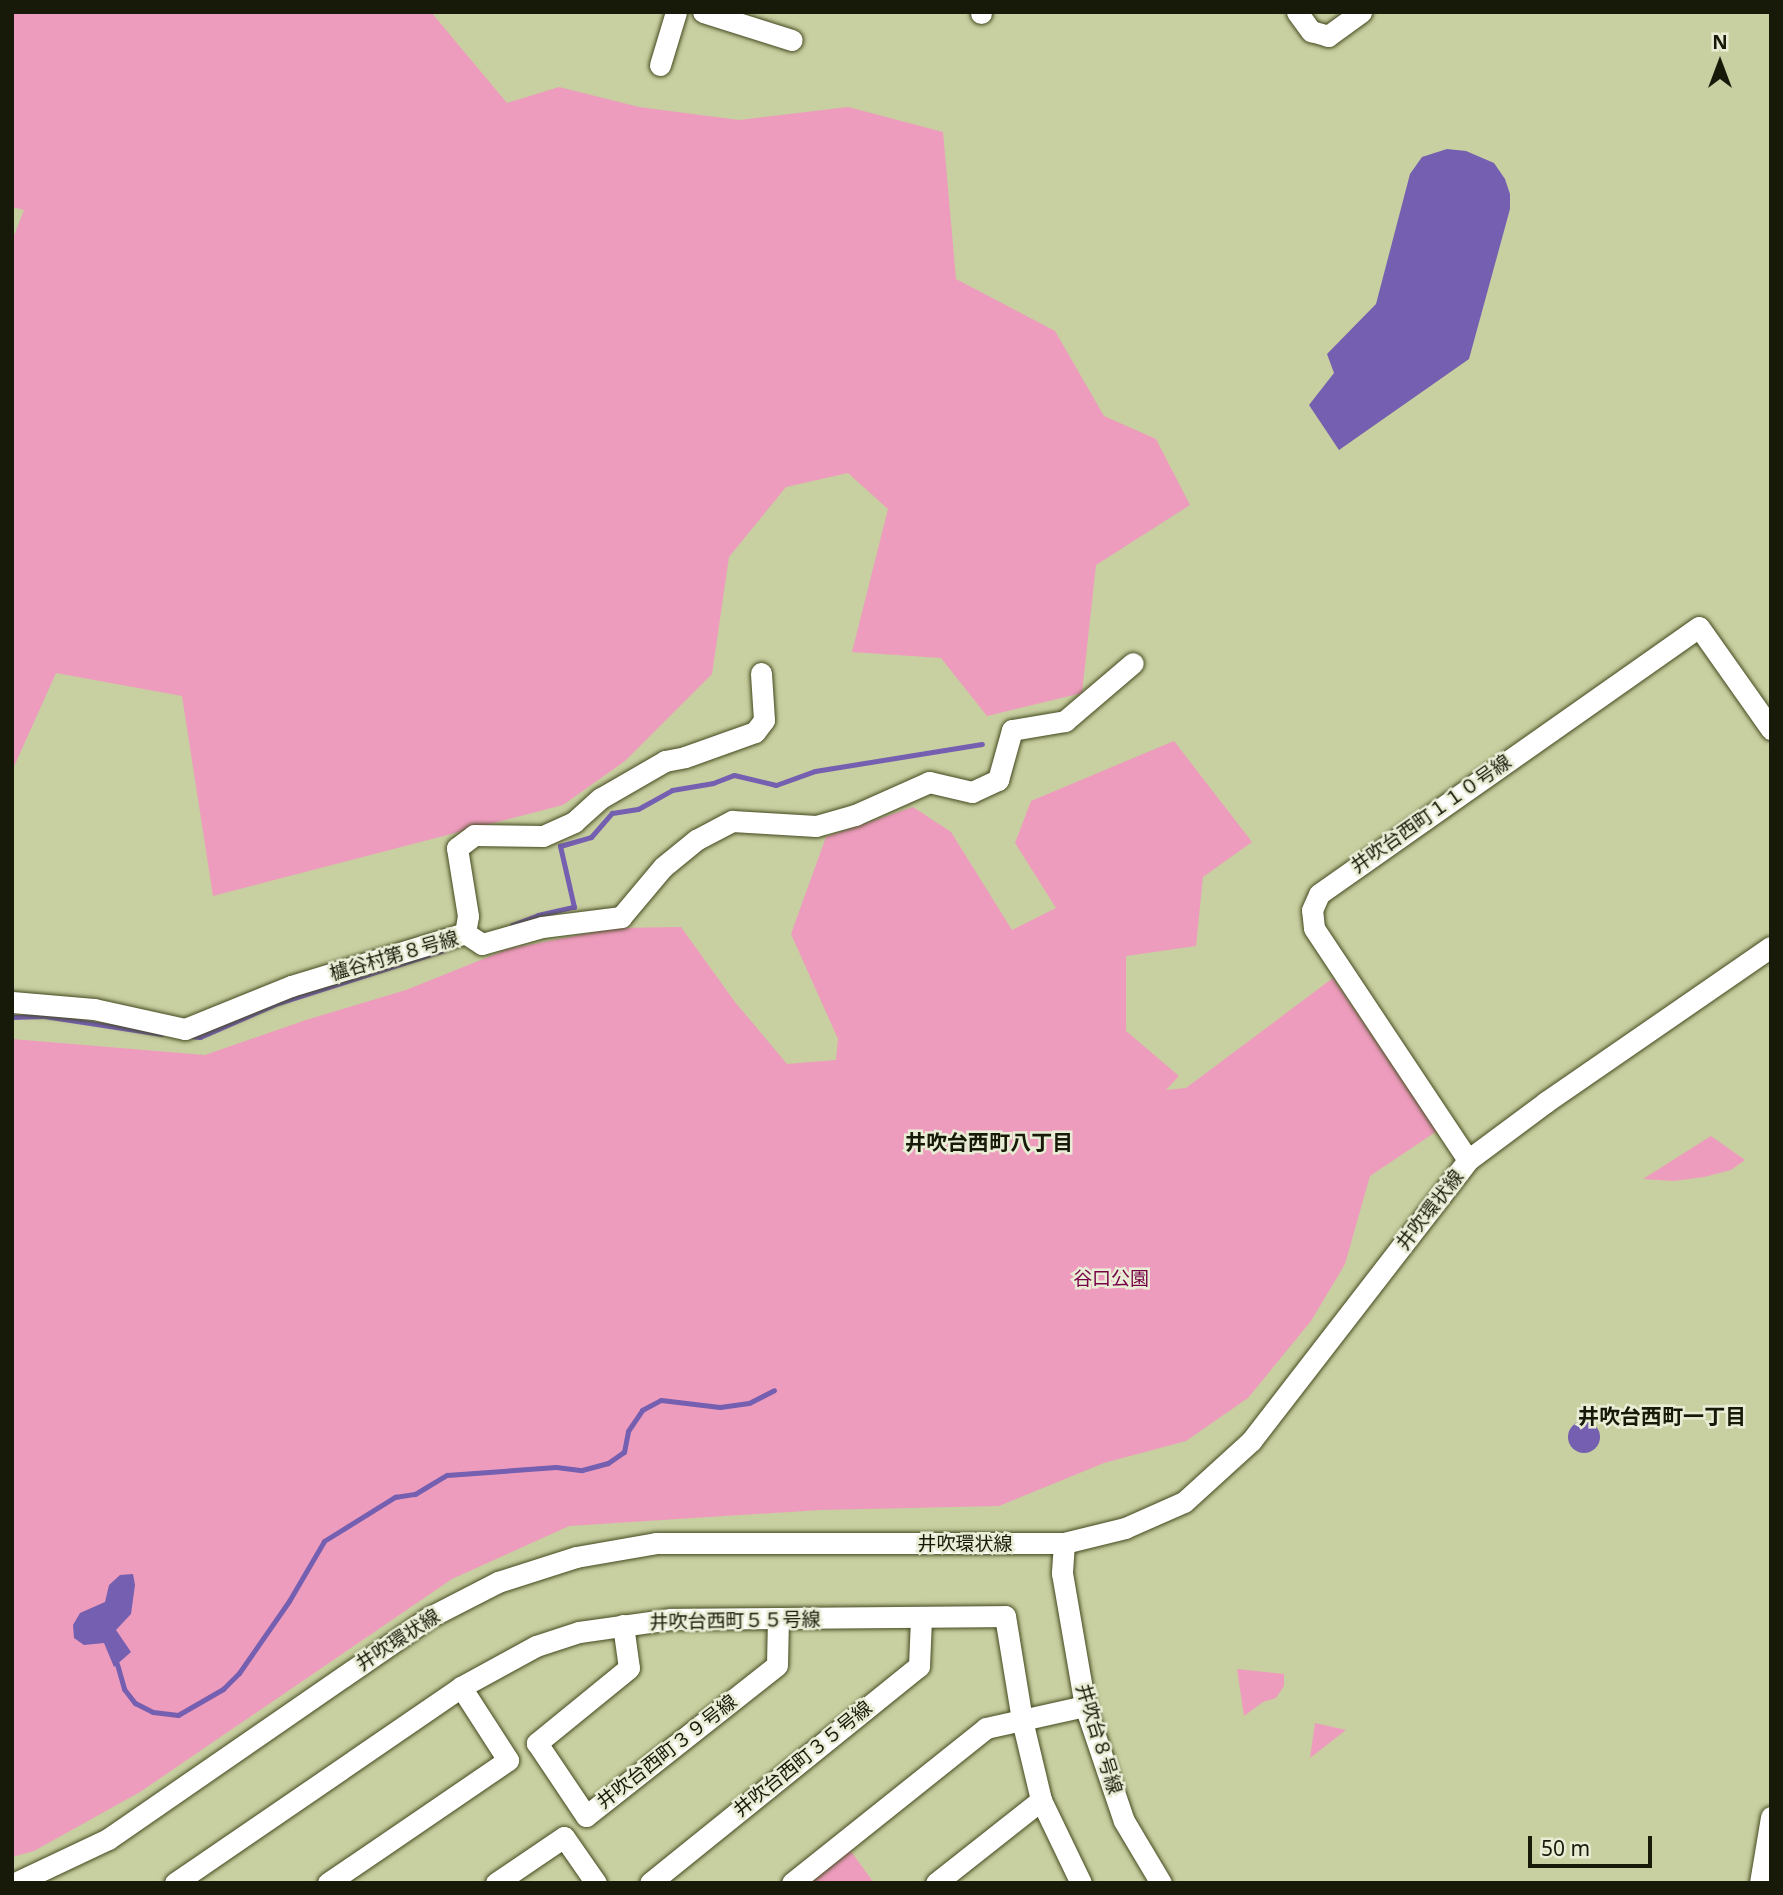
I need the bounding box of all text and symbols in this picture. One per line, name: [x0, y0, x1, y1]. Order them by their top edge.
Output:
north arrow: [1685, 28, 1755, 98]
text: N: [1712, 29, 1728, 55]
street label: 井吹台西町１１０号線: [1347, 750, 1515, 878]
street label: 櫨谷村第８号線: [327, 927, 461, 985]
district label: 井吹台西町八丁目: [905, 1129, 1073, 1155]
street label: 井吹環状線: [1392, 1166, 1468, 1254]
park label: 谷口公園: [1073, 1268, 1149, 1290]
district label: 井吹台西町一丁目: [1578, 1403, 1746, 1429]
street label: 井吹環状線: [918, 1533, 1012, 1555]
street label: 井吹環状線: [352, 1605, 444, 1675]
street label: 井吹台西町５５号線: [649, 1608, 821, 1634]
street label: 井吹台８号線: [1071, 1681, 1127, 1797]
street label: 井吹台西町３９号線: [593, 1690, 741, 1814]
street label: 井吹台西町３５号線: [729, 1696, 877, 1822]
scale bar: [1531, 1822, 1655, 1866]
text: 50 m: [1541, 1834, 1590, 1862]

